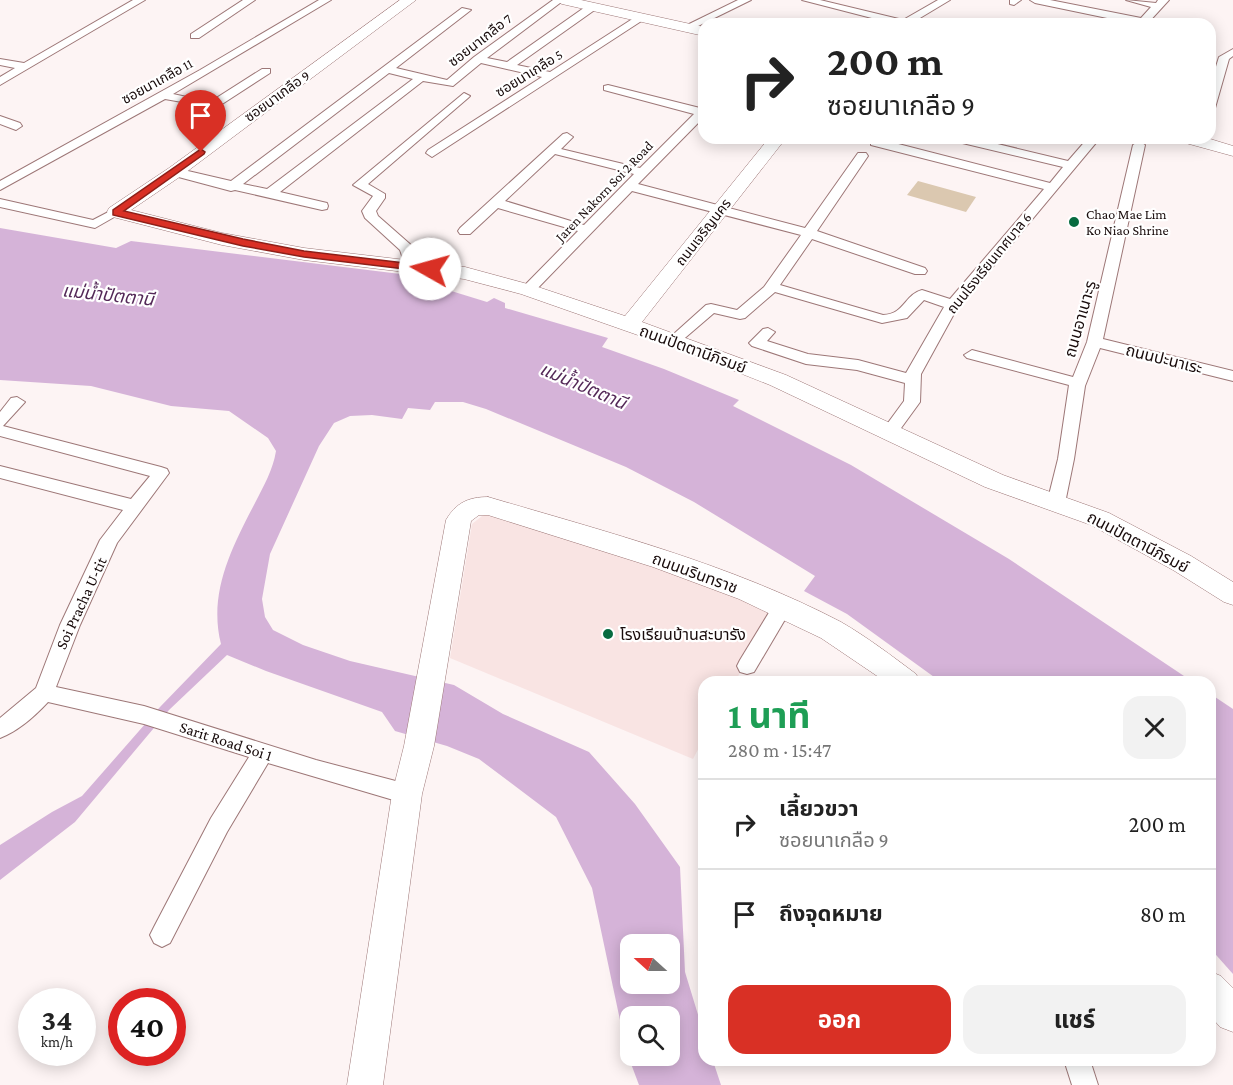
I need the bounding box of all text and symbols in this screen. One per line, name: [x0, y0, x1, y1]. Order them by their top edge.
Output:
street label: ซอยนาเกลือ 7: [445, 10, 515, 70]
text: 200 m: [827, 37, 943, 84]
icon: right: [728, 42, 806, 120]
street label: ซอยนาเกลือ 5: [492, 46, 566, 100]
street label: ซอยนาเกลือ 11: [119, 55, 196, 107]
street label: ซอยนาเกลือ 9: [241, 67, 313, 125]
pin: [175, 90, 226, 152]
text: ซอยนาเกลือ 9: [827, 91, 975, 121]
icon: arrive: [184, 99, 217, 132]
street label: Jaren Nakorn Soi 2 Road: [551, 137, 656, 246]
street label: ถนนเจริญนคร: [672, 195, 734, 269]
place label: Chao Mae Lim Ko Niao Shrine: [1086, 206, 1169, 238]
street label: ถนนโรงเรียนเทศบาล 6: [943, 209, 1035, 317]
marker: Chao Mae Lim Ko Niao Shrine: [1067, 215, 1081, 229]
position arrow: [398, 237, 462, 301]
water label: แม่น้ำปัตตานี: [61, 277, 157, 310]
street label: ถนนอาเนาะรู: [1061, 278, 1100, 360]
street label: ถนนปัตตานีภิรมย์: [637, 322, 749, 376]
street label: ถนนปะนาเระ: [1124, 341, 1204, 377]
water label: แม่น้ำปัตตานี: [537, 356, 632, 414]
street label: ถนนปัตตานีภิรมย์: [1084, 508, 1192, 576]
street label: ถนนนรินทราช: [650, 550, 740, 596]
street label: Soi Pracha U-tit: [52, 554, 110, 652]
place label: โรงเรียนบ้านสะบารัง: [620, 626, 746, 643]
marker: โรงเรียนบ้านสะบารัง: [601, 627, 615, 641]
text: 1 นาที: [728, 696, 811, 736]
button: close: [1123, 696, 1186, 759]
street label: Sarit Road Soi 1: [178, 718, 274, 764]
text: 280 m · 15:47: [728, 739, 831, 761]
text: เลี้ยวขวา: [779, 796, 859, 821]
icon: right: [728, 808, 761, 841]
text: 200 m: [1129, 812, 1186, 837]
text: ซอยนาเกลือ 9: [779, 829, 889, 851]
icon: arrive: [728, 898, 761, 931]
text: ถึงจุดหมาย: [779, 901, 883, 926]
text: 80 m: [1140, 902, 1186, 927]
north arrow: [620, 934, 680, 994]
map controls: [620, 934, 680, 1066]
button: ออก: [728, 985, 951, 1054]
button: แชร์: [963, 985, 1186, 1054]
speed limit sign: 40: [108, 988, 186, 1066]
text: 34: [42, 1003, 72, 1036]
button: search: [620, 1006, 680, 1066]
text: km/h: [41, 1034, 73, 1050]

